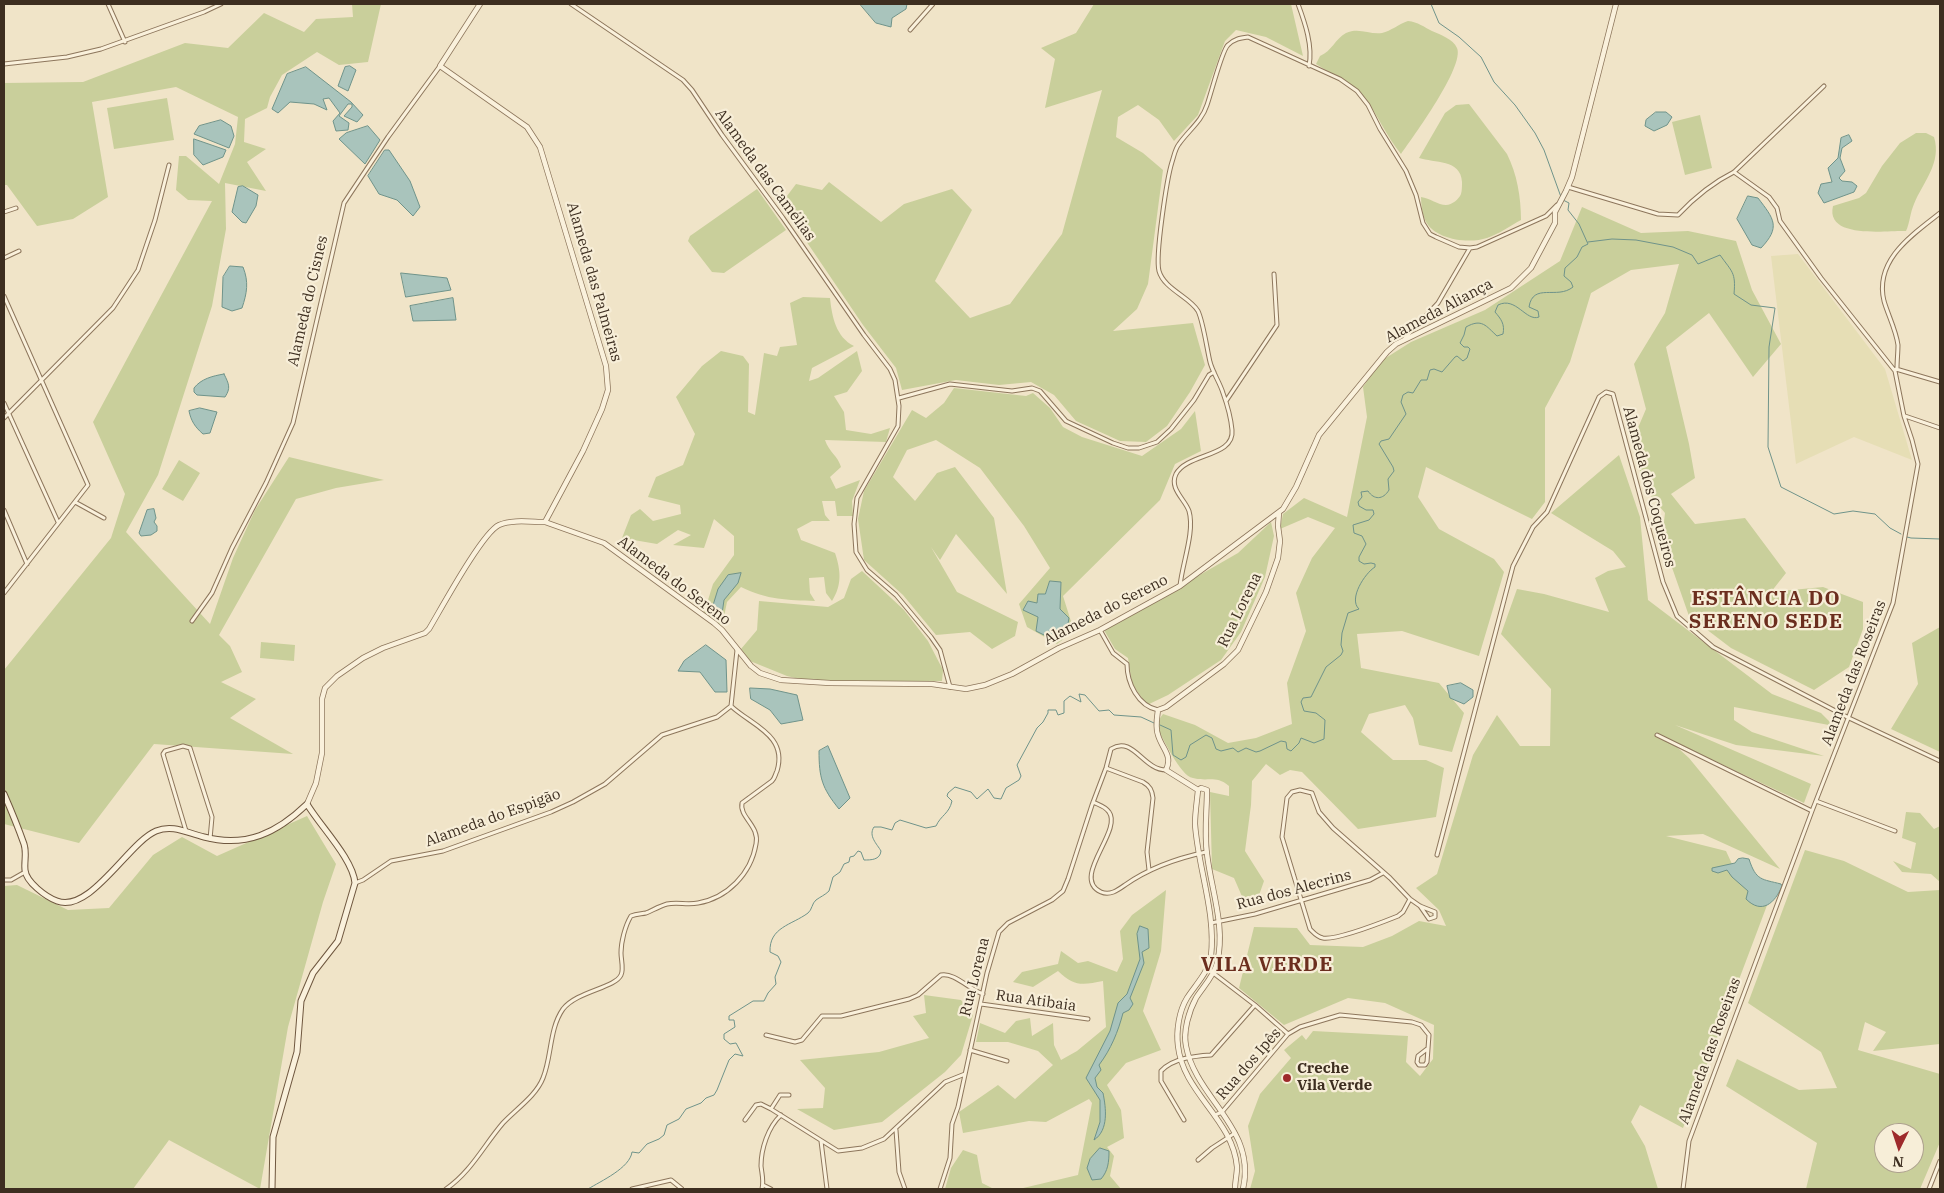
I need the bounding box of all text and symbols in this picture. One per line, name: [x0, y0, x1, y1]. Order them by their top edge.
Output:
street label: Alameda das Camélias: [711, 105, 819, 245]
street label: Alameda das Palmeiras: [563, 200, 625, 364]
street label: Alameda do Cisnes: [284, 234, 332, 368]
street label: Alameda Aliança: [1382, 275, 1496, 347]
street label: Alameda dos Coqueiros: [1619, 404, 1679, 570]
street label: Alameda do Sereno: [614, 533, 734, 629]
street label: Rua Lorena: [1214, 570, 1266, 650]
street label: Alameda do Sereno: [1041, 571, 1171, 649]
district label: ESTÂNCIA DO SERENO SEDE: [1687, 587, 1845, 634]
street label: Alameda das Roseiras: [1818, 598, 1890, 748]
street label: Alameda do Espigão: [423, 785, 563, 851]
street label: Rua dos Alecrins: [1235, 866, 1353, 914]
street label: Rua Lorena: [956, 936, 994, 1018]
district label: VILA VERDE: [1199, 953, 1335, 977]
street label: Alameda das Roseiras: [1675, 975, 1745, 1127]
street label: Rua Atibaia: [995, 986, 1077, 1016]
street label: Rua dos Ipês: [1213, 1024, 1285, 1104]
place label: Creche Vila Verde: [1297, 1060, 1372, 1095]
marker: Creche Vila Verde: [1281, 1072, 1293, 1084]
north arrow: [1874, 1123, 1924, 1173]
text: N: [1892, 1153, 1904, 1171]

